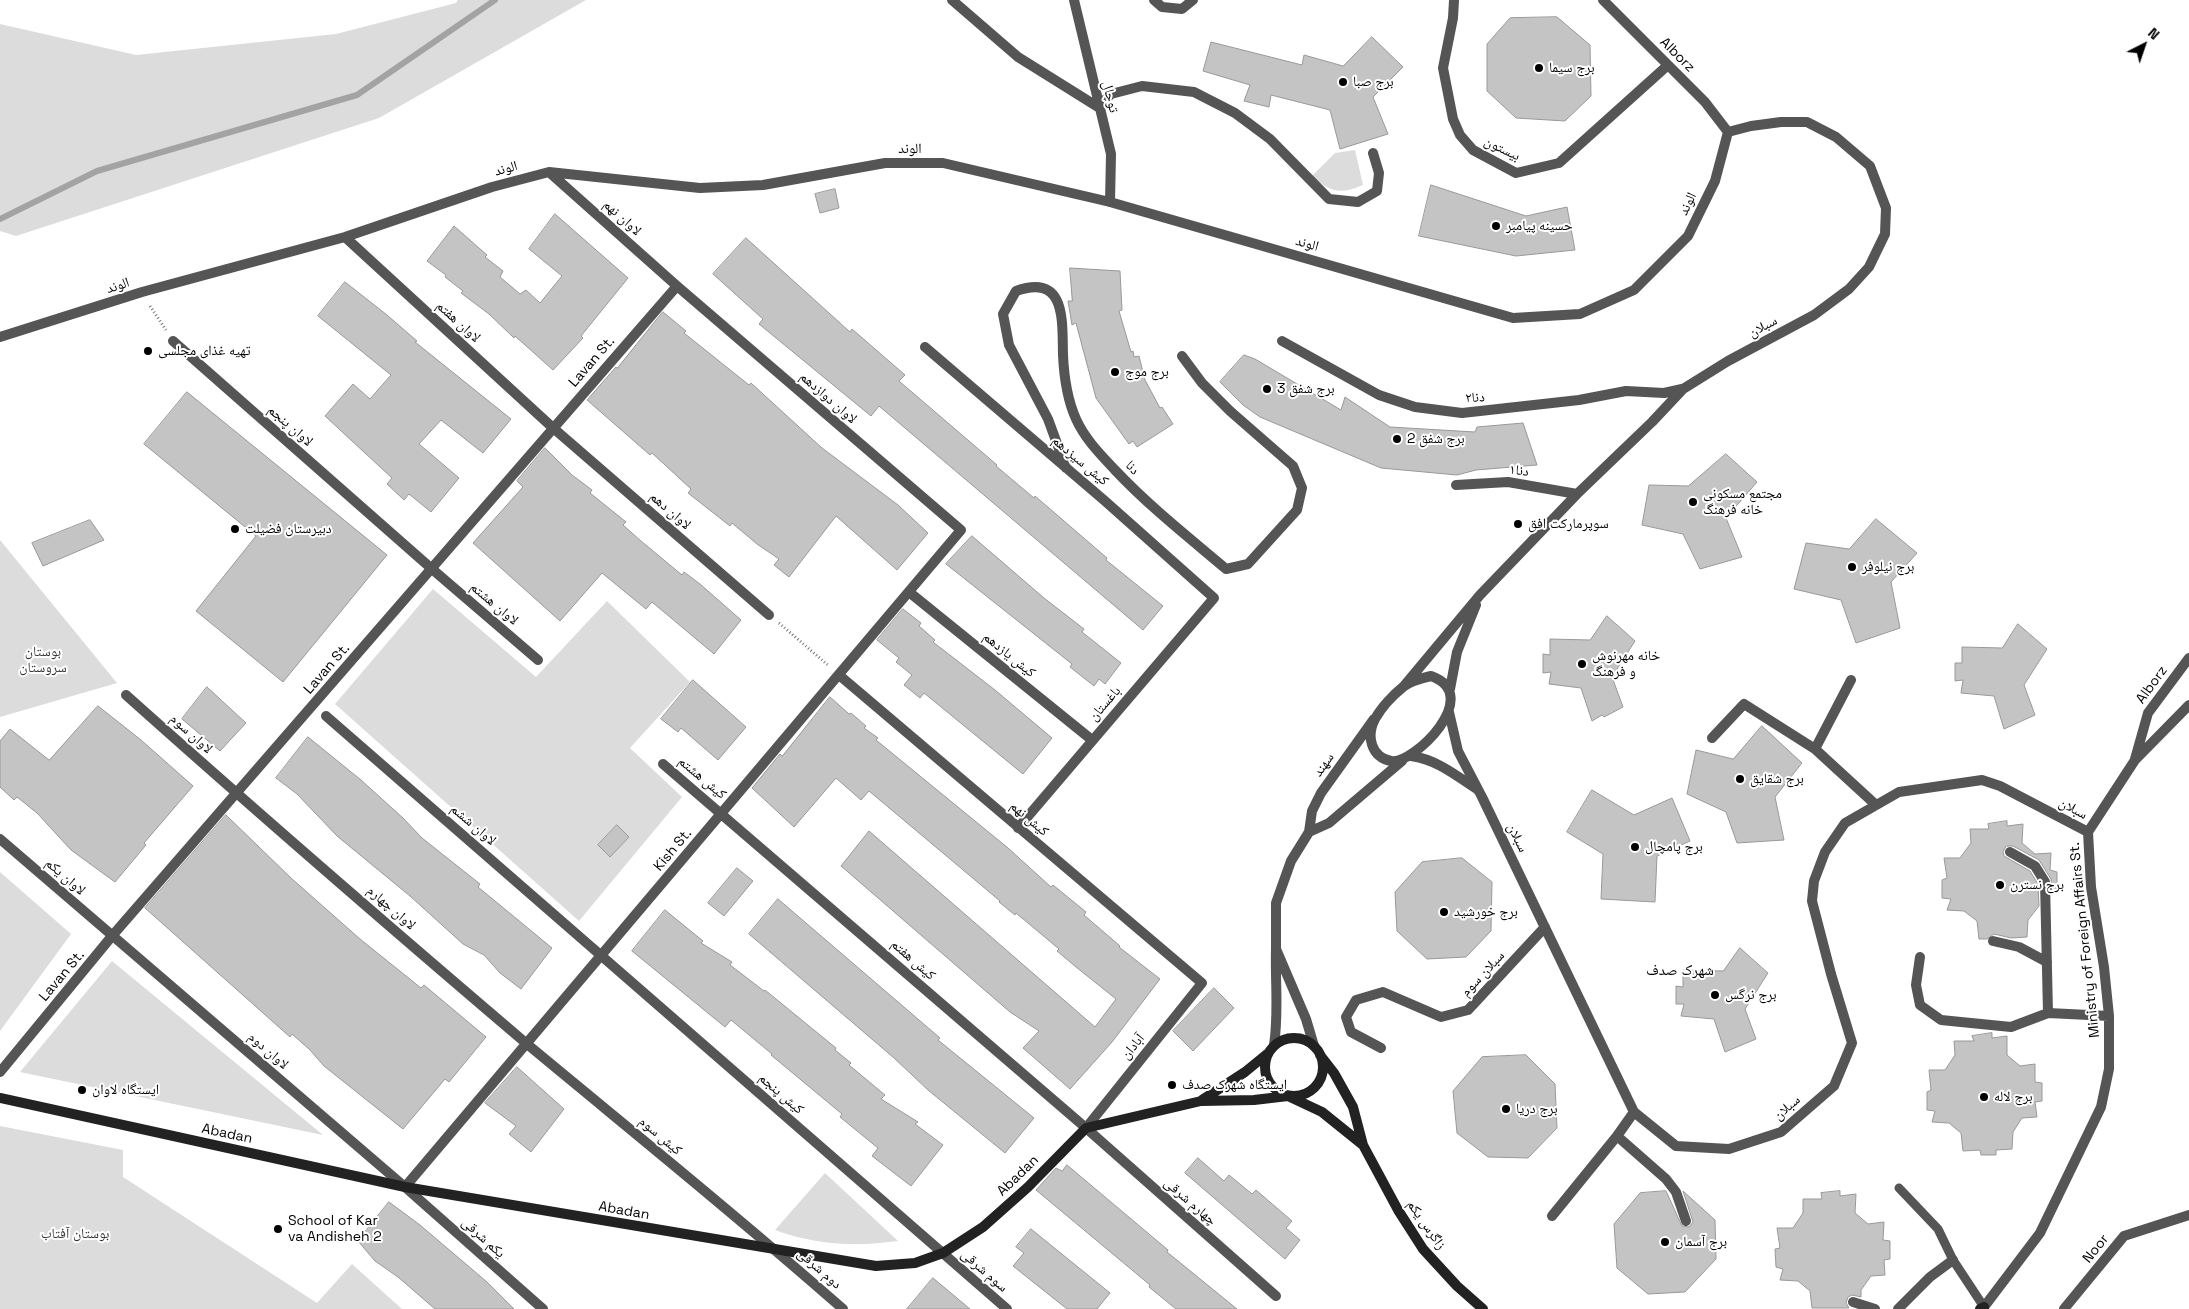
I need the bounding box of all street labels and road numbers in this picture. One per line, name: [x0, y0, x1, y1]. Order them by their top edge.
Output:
street label: Alborz: [1656, 34, 1698, 76]
street label: توچال: [1098, 79, 1122, 115]
street label: بیستون: [1481, 133, 1523, 165]
street label: الوند: [898, 141, 922, 157]
street label: الوند: [493, 158, 519, 180]
street label: الوند: [1675, 190, 1701, 218]
street label: لاوان نهم: [599, 197, 645, 239]
street label: الوند: [1293, 233, 1321, 255]
street label: الوند: [104, 274, 132, 298]
street label: لاوان هفتم: [432, 298, 484, 346]
street label: سبلان: [1746, 313, 1780, 341]
street label: Lavan St.: [566, 333, 618, 391]
street label: لاوان دوازدهم: [796, 369, 860, 427]
street label: دنا۲: [1465, 389, 1485, 407]
street label: لاوان پنجم: [264, 402, 316, 450]
street label: کیش سیزدهم: [1048, 432, 1112, 490]
street label: دنا: [1121, 457, 1143, 479]
street label: دنا۱: [1508, 461, 1530, 481]
street label: لاوان دهم: [646, 489, 694, 533]
street label: لاوان هشتم: [466, 579, 522, 629]
street label: کیش یازدهم: [979, 629, 1039, 681]
street label: Lavan St.: [301, 640, 353, 698]
street label: Alborz: [2133, 663, 2171, 707]
street label: باغستان: [1085, 683, 1125, 725]
street label: لاوان سوم: [166, 711, 216, 757]
street label: سهند: [1310, 750, 1338, 780]
street label: کیش هشتم: [675, 753, 729, 803]
street label: سبلان: [2056, 795, 2090, 823]
street label: کیش نهم: [1006, 798, 1052, 840]
street label: لاوان ششم: [447, 801, 499, 849]
street label: سبلان: [1503, 821, 1531, 855]
street label: Kish St.: [650, 825, 696, 875]
street label: Ministry of Foreign Affairs St.: [2066, 842, 2104, 1038]
street label: لاوان یکم: [42, 855, 88, 899]
street label: لاوان چهارم: [363, 882, 419, 934]
street label: کیش هفتم: [887, 936, 939, 984]
street label: Lavan St.: [36, 947, 88, 1005]
street label: سبلان سوم: [1458, 948, 1508, 1000]
street label: لاوان دوم: [244, 1029, 292, 1073]
street label: آبادان: [1118, 1031, 1148, 1063]
street label: کیش پنجم: [755, 1070, 807, 1118]
street label: سبلان: [1770, 1092, 1804, 1124]
street label: کیش سوم: [635, 1113, 685, 1159]
street label: Abadan: [200, 1120, 254, 1148]
street label: Abadan: [994, 1152, 1042, 1200]
street label: چهارم شرقی: [1160, 1175, 1220, 1229]
street label: زاگرس یکم: [1403, 1197, 1449, 1253]
street label: Abadan: [597, 1198, 651, 1224]
street label: یکم شرقی: [458, 1214, 508, 1262]
street label: Noor: [2079, 1231, 2113, 1267]
street label: دوم شرقی: [793, 1245, 845, 1293]
street label: سوم شرقی: [957, 1246, 1011, 1296]

